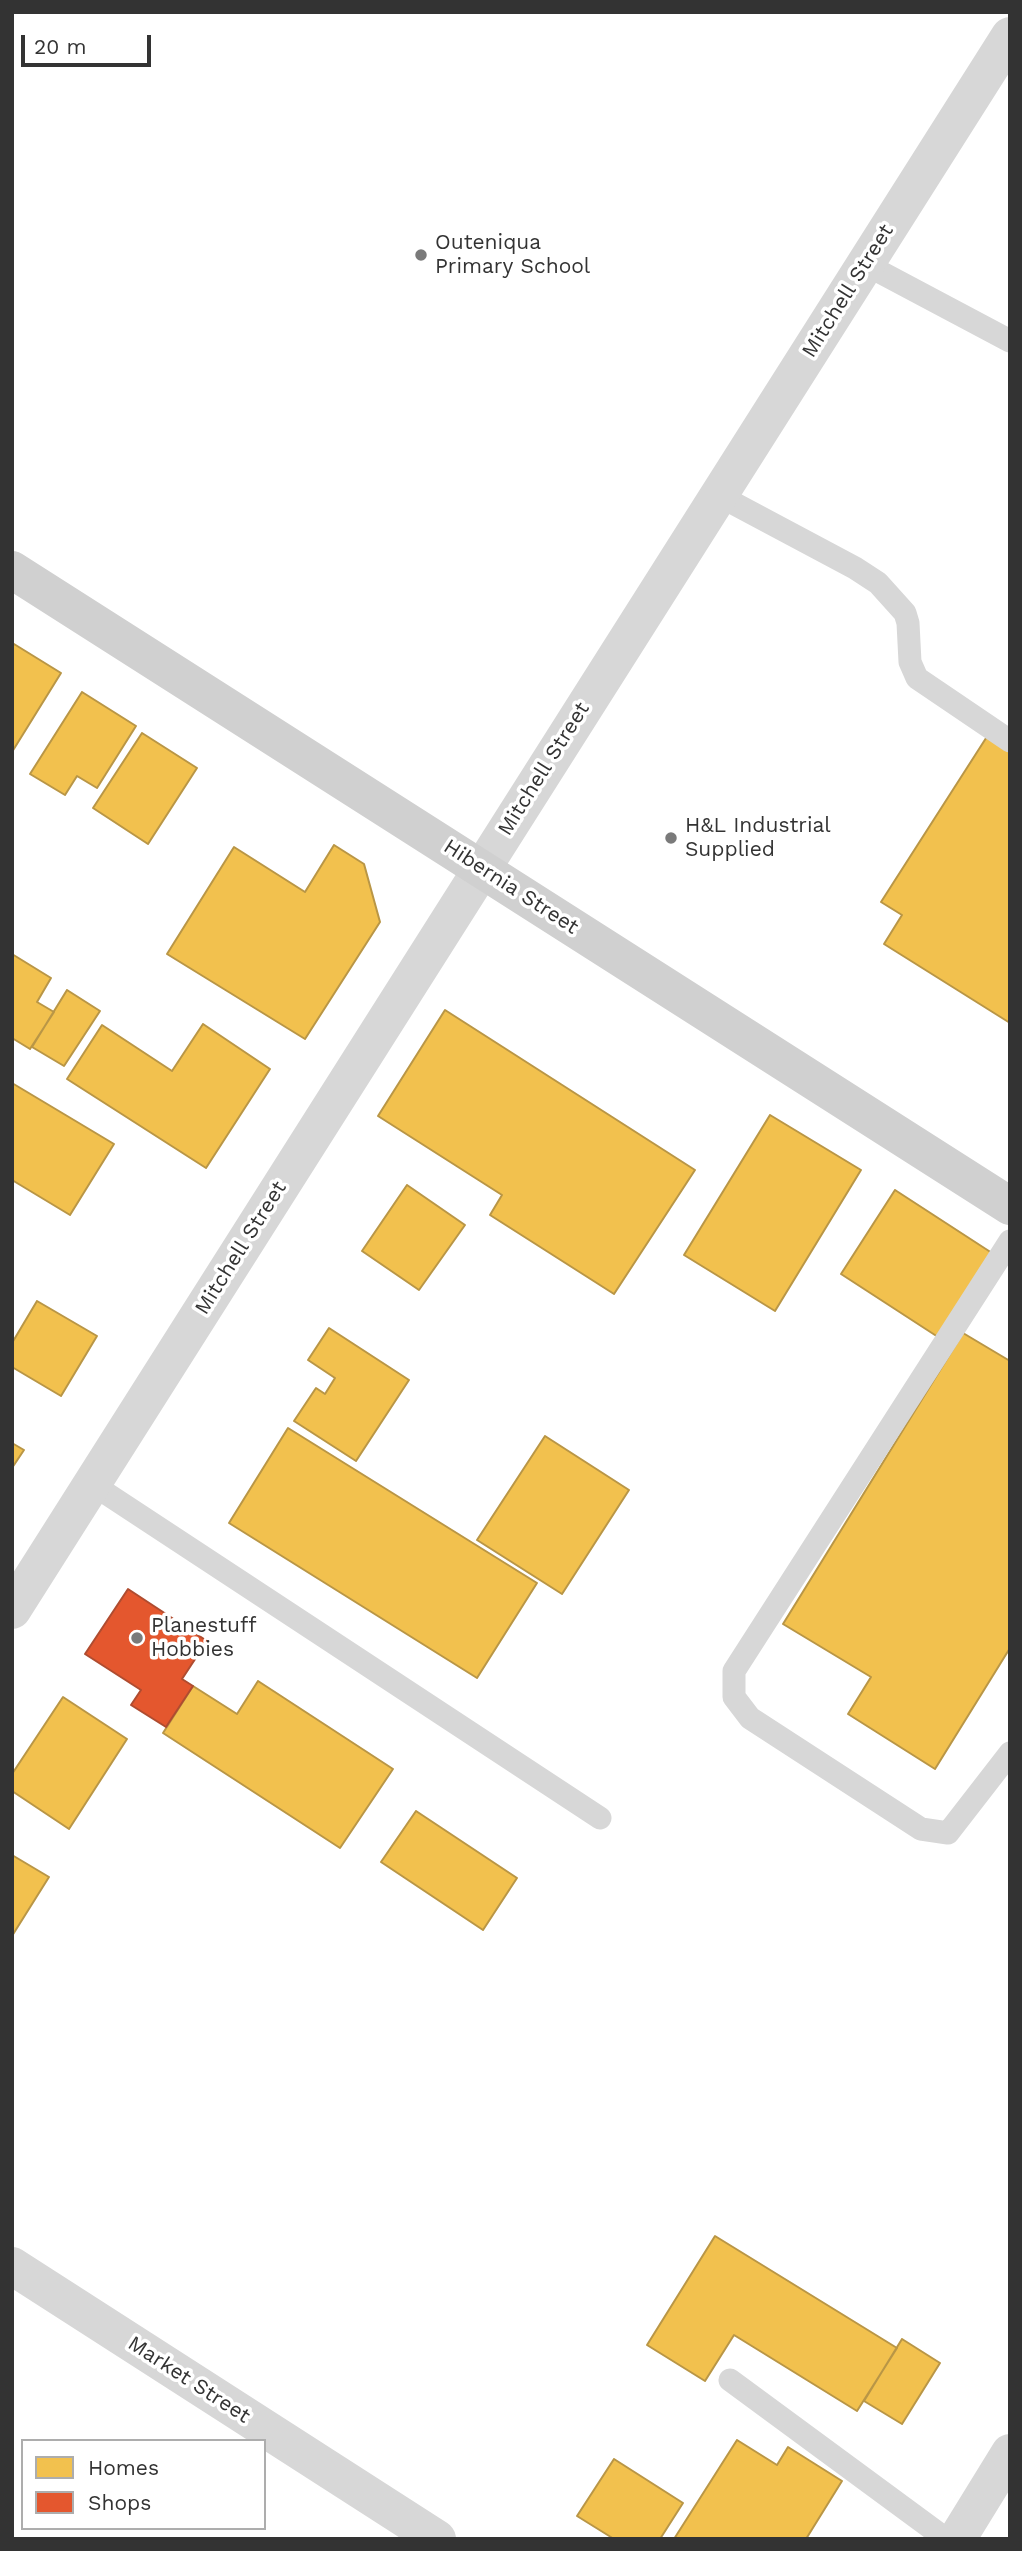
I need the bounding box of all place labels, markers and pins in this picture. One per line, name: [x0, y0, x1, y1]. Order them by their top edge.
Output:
place label: Outeniqua Primary School: [435, 230, 590, 280]
marker: Outeniqua Primary School: [413, 247, 429, 263]
place label: H&L Industrial Supplied: [685, 813, 831, 863]
marker: H&L Industrial Supplied: [663, 830, 679, 846]
place label: Planestuff Hobbies: [151, 1613, 257, 1663]
marker: Planestuff Hobbies: [129, 1630, 145, 1646]

